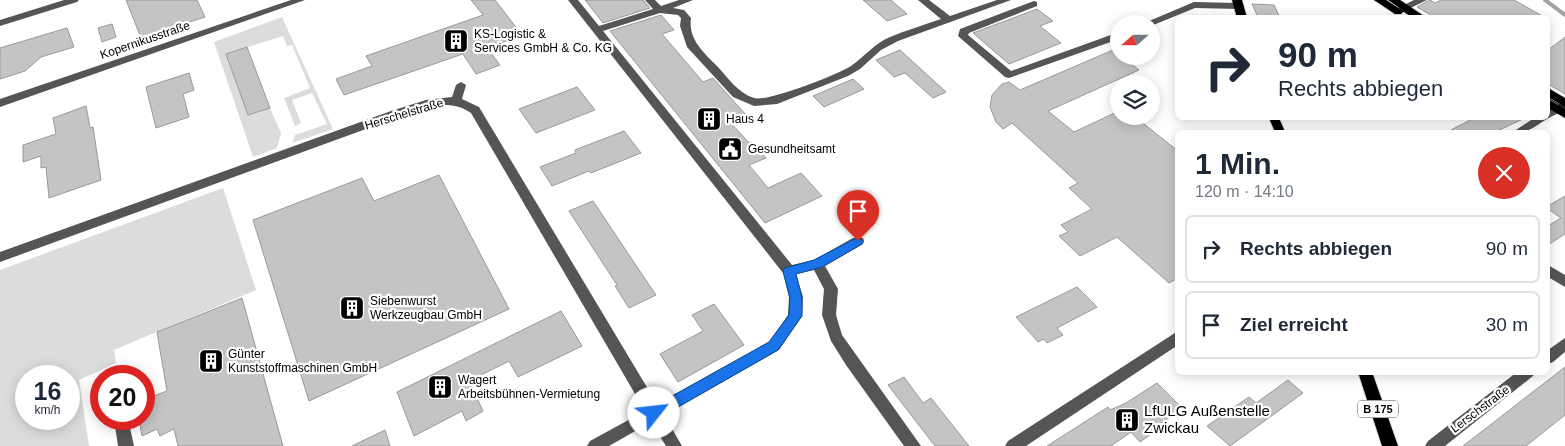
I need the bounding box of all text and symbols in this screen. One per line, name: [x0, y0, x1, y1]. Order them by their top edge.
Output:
north arrow: [1110, 15, 1160, 65]
map controls: [1110, 15, 1160, 125]
street label: Kopernikusstraße: [98, 18, 192, 62]
place label: KS-Logistic & Services GmbH & Co. KG: [474, 27, 612, 55]
building icon: KS-Logistic & Services GmbH & Co. KG: [443, 28, 469, 54]
icon: right: [1195, 35, 1260, 100]
text: 90 m: [1278, 35, 1358, 74]
button: layers: [1110, 75, 1160, 125]
text: Rechts abbiegen: [1278, 76, 1443, 101]
street label: Herschelstraße: [363, 95, 445, 133]
building icon: Haus 4: [696, 106, 722, 132]
place label: Haus 4: [726, 112, 764, 126]
public building icon: Gesundheitsamt: [717, 136, 743, 162]
place label: Gesundheitsamt: [748, 142, 836, 156]
text: 1 Min.: [1195, 147, 1280, 180]
button: close: [1478, 147, 1530, 199]
text: 120 m · 14:10: [1195, 183, 1294, 200]
pin: [837, 190, 879, 241]
icon: arrive: [844, 197, 872, 225]
icon: right: [1197, 235, 1225, 263]
text: Rechts abbiegen: [1240, 238, 1392, 259]
text: 90 m: [1486, 238, 1528, 259]
place label: Siebenwurst Werkzeugbau GmbH: [370, 294, 482, 322]
building icon: Siebenwurst Werkzeugbau GmbH: [339, 295, 365, 321]
icon: arrive: [1197, 311, 1225, 339]
text: Ziel erreicht: [1240, 314, 1348, 335]
text: 30 m: [1486, 314, 1528, 335]
place label: Günter Kunststoffmaschinen GmbH: [228, 347, 377, 375]
building icon: Günter Kunststoffmaschinen GmbH: [198, 348, 224, 374]
speed limit sign: 20: [90, 365, 155, 430]
place label: Wagert Arbeitsbühnen-Vermietung: [458, 373, 600, 401]
building icon: Wagert Arbeitsbühnen-Vermietung: [427, 374, 453, 400]
text: 16: [34, 377, 61, 405]
street label: Lerschstraße: [1448, 382, 1512, 436]
position arrow: [627, 386, 679, 438]
road number: B 175: [1358, 400, 1398, 418]
place label: LfULG Außenstelle Zwickau: [1144, 402, 1270, 436]
text: km/h: [34, 403, 61, 417]
building icon: LfULG Außenstelle Zwickau: [1114, 407, 1140, 433]

